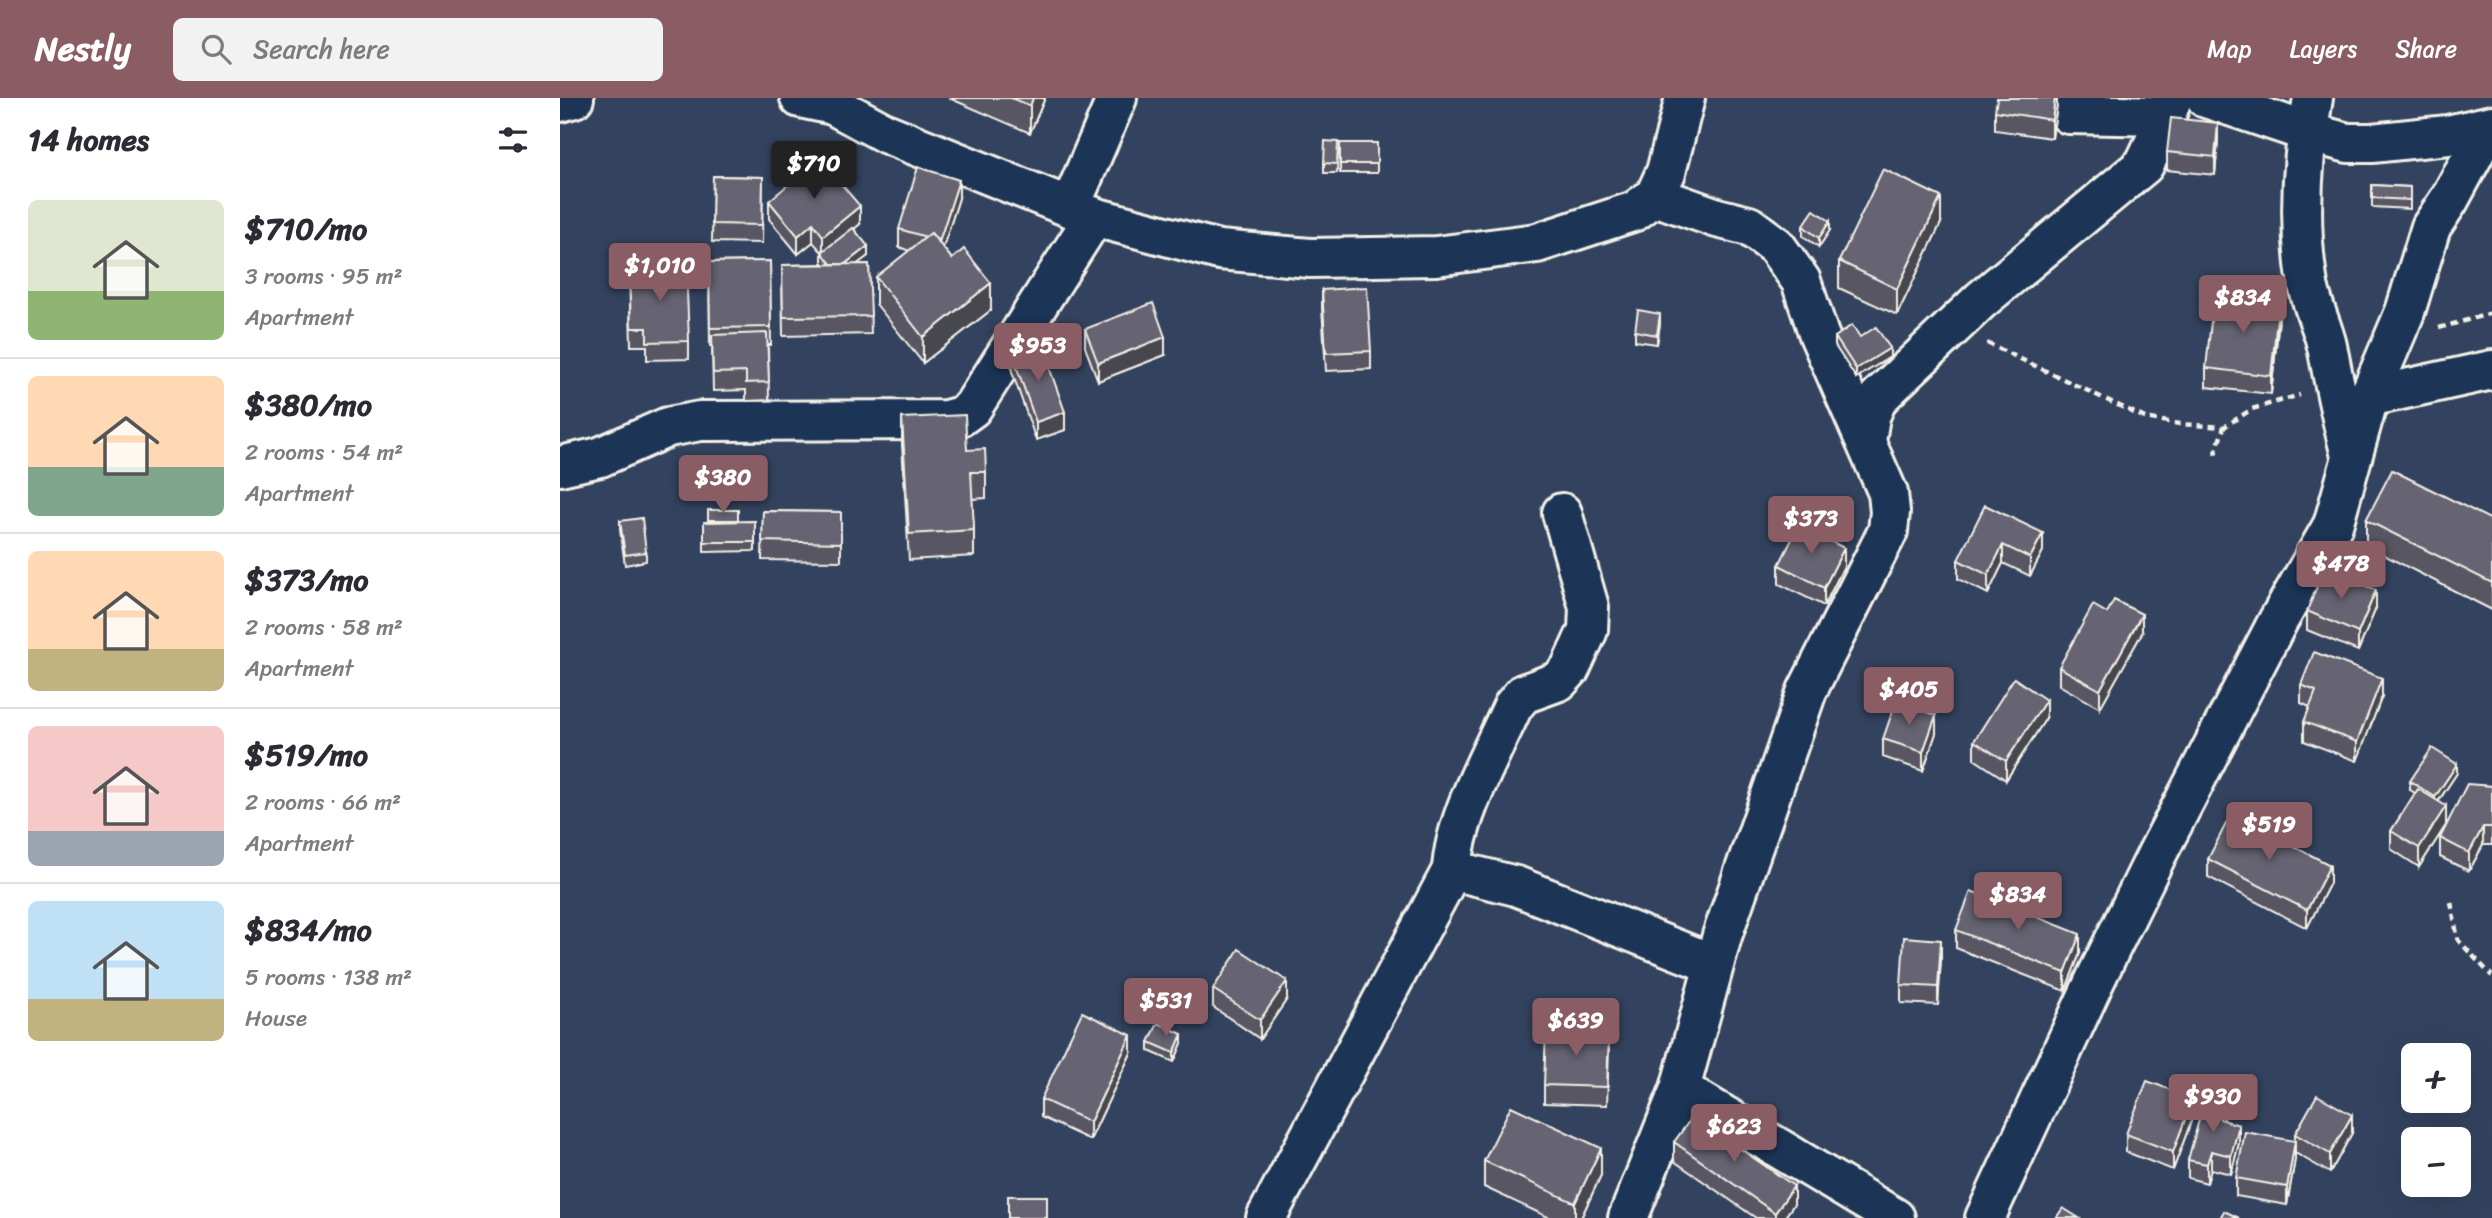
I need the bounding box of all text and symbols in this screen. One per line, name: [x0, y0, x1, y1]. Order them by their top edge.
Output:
search box: [173, 18, 663, 81]
text: Nestly: [35, 20, 131, 78]
text: Search here: [253, 26, 390, 72]
text: Map: [2207, 28, 2252, 70]
text: Layers: [2290, 28, 2357, 70]
text: Share: [2395, 28, 2457, 70]
icon: search: [197, 30, 235, 68]
text: 14 homes: [28, 113, 149, 167]
icon: filters: [494, 121, 532, 159]
pin: $710: [773, 141, 855, 201]
text: $710: [787, 143, 841, 184]
text: $710/mo: [245, 202, 367, 256]
icon: home: [84, 228, 168, 312]
pin: $1,010: [603, 244, 717, 303]
text: $1,010: [625, 245, 695, 286]
text: 3 rooms · 95 m²: [245, 256, 402, 297]
pin: $834: [2202, 275, 2284, 335]
text: $834: [2215, 277, 2271, 318]
text: Apartment: [245, 297, 354, 338]
pin: $953: [997, 324, 1079, 383]
text: $953: [1010, 325, 1066, 366]
text: $380/mo: [245, 378, 372, 432]
icon: home: [84, 404, 168, 488]
text: 2 rooms · 54 m²: [245, 432, 403, 473]
pin: $380: [682, 456, 764, 515]
text: $380: [695, 457, 751, 498]
text: Apartment: [245, 473, 354, 514]
pin: $373: [1770, 496, 1852, 556]
text: $373: [1784, 498, 1838, 539]
pin: $478: [2300, 542, 2382, 601]
text: $478: [2313, 543, 2369, 584]
text: $373/mo: [245, 553, 368, 607]
icon: home: [84, 579, 168, 663]
text: 2 rooms · 58 m²: [245, 607, 403, 648]
text: Apartment: [245, 648, 354, 689]
pin: $405: [1868, 668, 1950, 727]
text: $405: [1880, 669, 1938, 710]
text: $519/mo: [245, 728, 368, 782]
icon: home: [84, 754, 168, 838]
text: 2 rooms · 66 m²: [245, 782, 401, 823]
pin: $519: [2228, 802, 2310, 862]
text: $519: [2242, 804, 2296, 845]
text: Apartment: [245, 823, 354, 864]
pin: $834: [1977, 872, 2059, 932]
text: $834: [1990, 874, 2046, 915]
text: $834/mo: [245, 903, 372, 957]
icon: home: [84, 929, 168, 1013]
text: 5 rooms · 138 m²: [245, 957, 412, 998]
pin: $531: [1125, 978, 1207, 1038]
text: $531: [1140, 980, 1192, 1021]
text: House: [245, 998, 307, 1039]
pin: $639: [1535, 998, 1617, 1058]
text: $639: [1548, 1000, 1604, 1041]
map controls: [2401, 1043, 2471, 1197]
button: +: [2401, 1043, 2471, 1113]
pin: $930: [2172, 1074, 2254, 1134]
text: $930: [2185, 1076, 2241, 1117]
pin: $623: [1693, 1104, 1775, 1164]
text: $623: [1707, 1106, 1761, 1147]
button: −: [2401, 1127, 2471, 1197]

